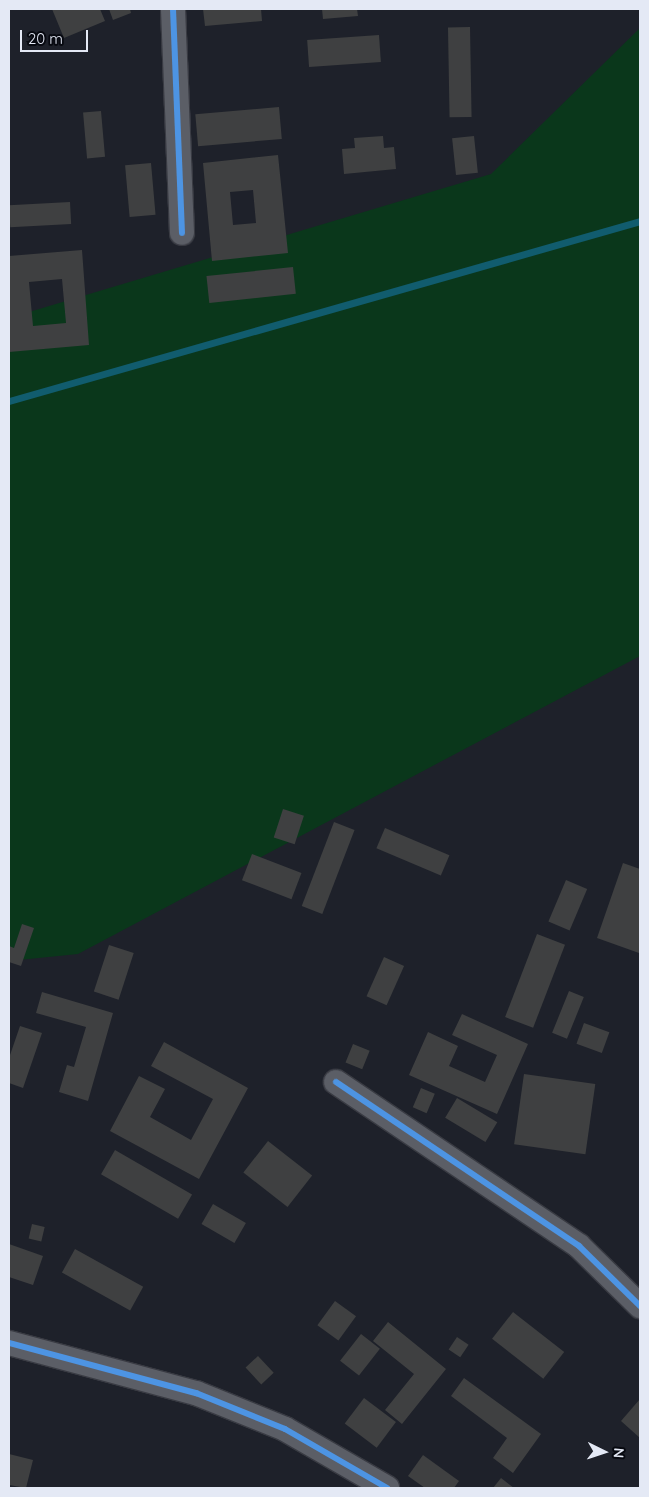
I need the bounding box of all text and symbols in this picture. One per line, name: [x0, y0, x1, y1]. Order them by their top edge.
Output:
scale bar: [22, 20, 90, 52]
text: 20 m: [28, 29, 63, 48]
north arrow: [579, 1427, 629, 1477]
text: N: [610, 1447, 628, 1459]

